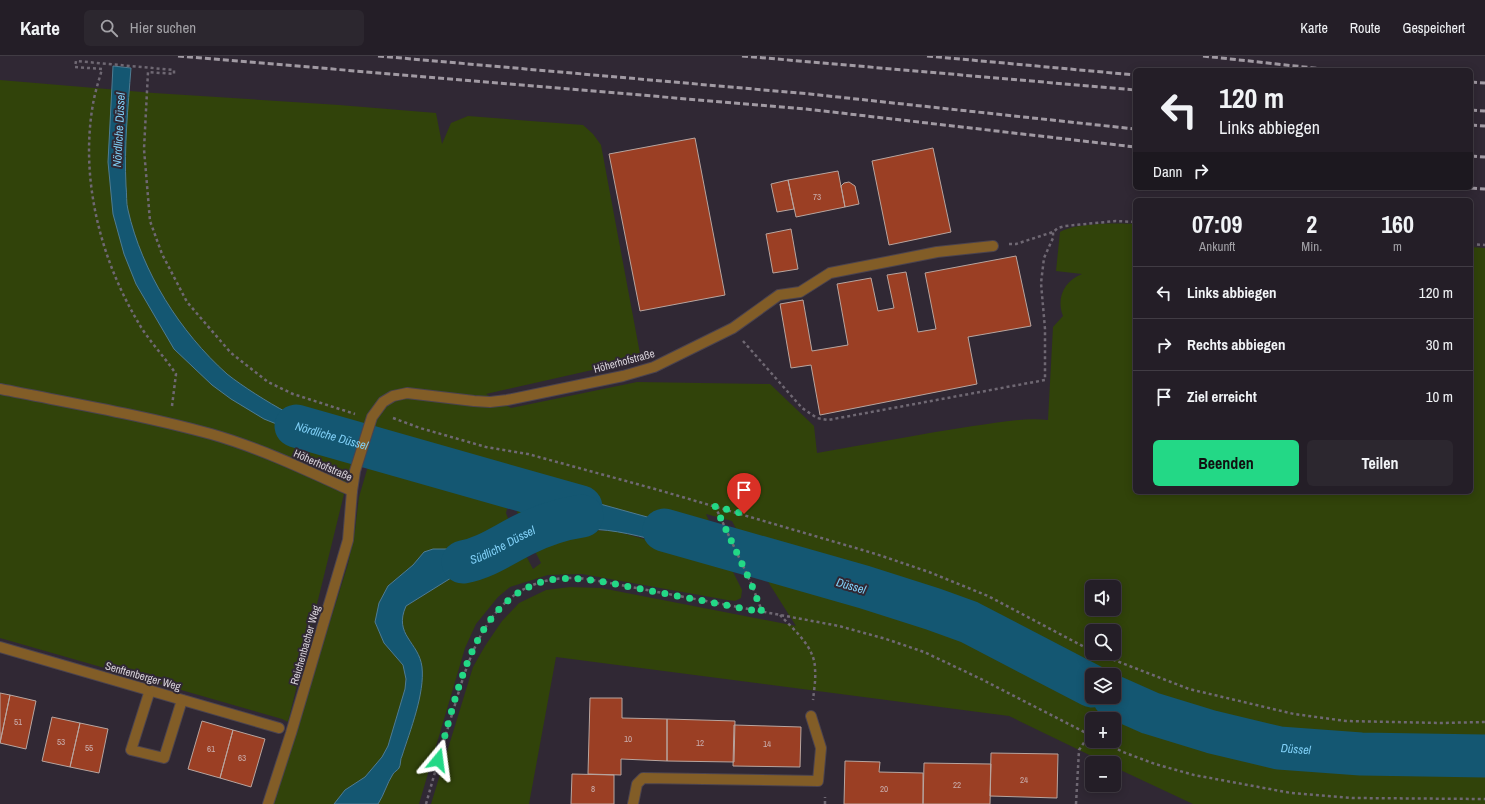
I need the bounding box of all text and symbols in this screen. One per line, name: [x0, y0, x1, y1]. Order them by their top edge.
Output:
search box: [84, 10, 364, 46]
text: Karte: [20, 15, 60, 41]
icon: search: [98, 17, 120, 39]
text: Hier suchen: [130, 17, 196, 38]
text: Karte: [1300, 19, 1328, 37]
text: Route: [1350, 19, 1380, 37]
text: Gespeichert: [1402, 19, 1465, 37]
text: 120 m: [1219, 79, 1284, 117]
icon: left: [1153, 84, 1205, 136]
water label: Nördliche Düssel: [109, 91, 129, 168]
text: Links abbiegen: [1219, 115, 1320, 140]
icon: right: [1190, 160, 1212, 182]
text: Dann: [1153, 161, 1182, 182]
house number: 73: [813, 191, 821, 203]
text: 07:09: [1192, 208, 1242, 240]
text: 2: [1306, 208, 1317, 240]
text: 160: [1381, 208, 1414, 240]
text: Ankunft: [1199, 238, 1235, 255]
text: Min.: [1301, 238, 1322, 255]
text: m: [1393, 238, 1402, 255]
icon: left: [1153, 282, 1175, 304]
text: Links abbiegen: [1187, 282, 1277, 303]
text: 120 m: [1419, 282, 1453, 303]
icon: right: [1153, 334, 1175, 356]
text: Rechts abbiegen: [1187, 334, 1285, 355]
text: 30 m: [1426, 334, 1453, 355]
street label: Höherhofstraße: [592, 346, 656, 376]
icon: arrive: [1153, 386, 1175, 408]
text: Ziel erreicht: [1187, 386, 1257, 407]
text: 10 m: [1426, 386, 1453, 407]
water label: Nördliche Düssel: [293, 418, 371, 454]
button: Beenden: [1153, 440, 1299, 486]
button: Teilen: [1307, 440, 1453, 486]
street label: Höherhofstraße: [292, 446, 354, 484]
pin: [727, 473, 761, 514]
icon: arrive: [733, 479, 755, 501]
water label: Südliche Düssel: [468, 522, 538, 568]
water label: Düssel: [834, 574, 868, 598]
map controls: [1085, 580, 1121, 792]
button: sound: [1085, 580, 1121, 616]
street label: Reichenbacher Weg: [287, 604, 323, 686]
button: search: [1085, 624, 1121, 660]
street label: Senftenberger Weg: [104, 659, 182, 693]
button: layers: [1085, 668, 1121, 704]
button: +: [1085, 712, 1121, 748]
house number: 51: [14, 716, 22, 728]
house number: 10: [624, 733, 632, 745]
house number: 53: [57, 736, 65, 748]
house number: 12: [696, 737, 704, 749]
house number: 14: [763, 738, 771, 750]
position arrow: [417, 739, 459, 781]
water label: Düssel: [1280, 740, 1312, 758]
house number: 55: [85, 742, 93, 754]
house number: 61: [207, 743, 215, 755]
house number: 63: [238, 752, 246, 764]
button: −: [1085, 756, 1121, 792]
house number: 24: [1020, 774, 1028, 786]
house number: 22: [953, 779, 961, 791]
house number: 8: [591, 783, 595, 795]
house number: 20: [880, 783, 888, 795]

